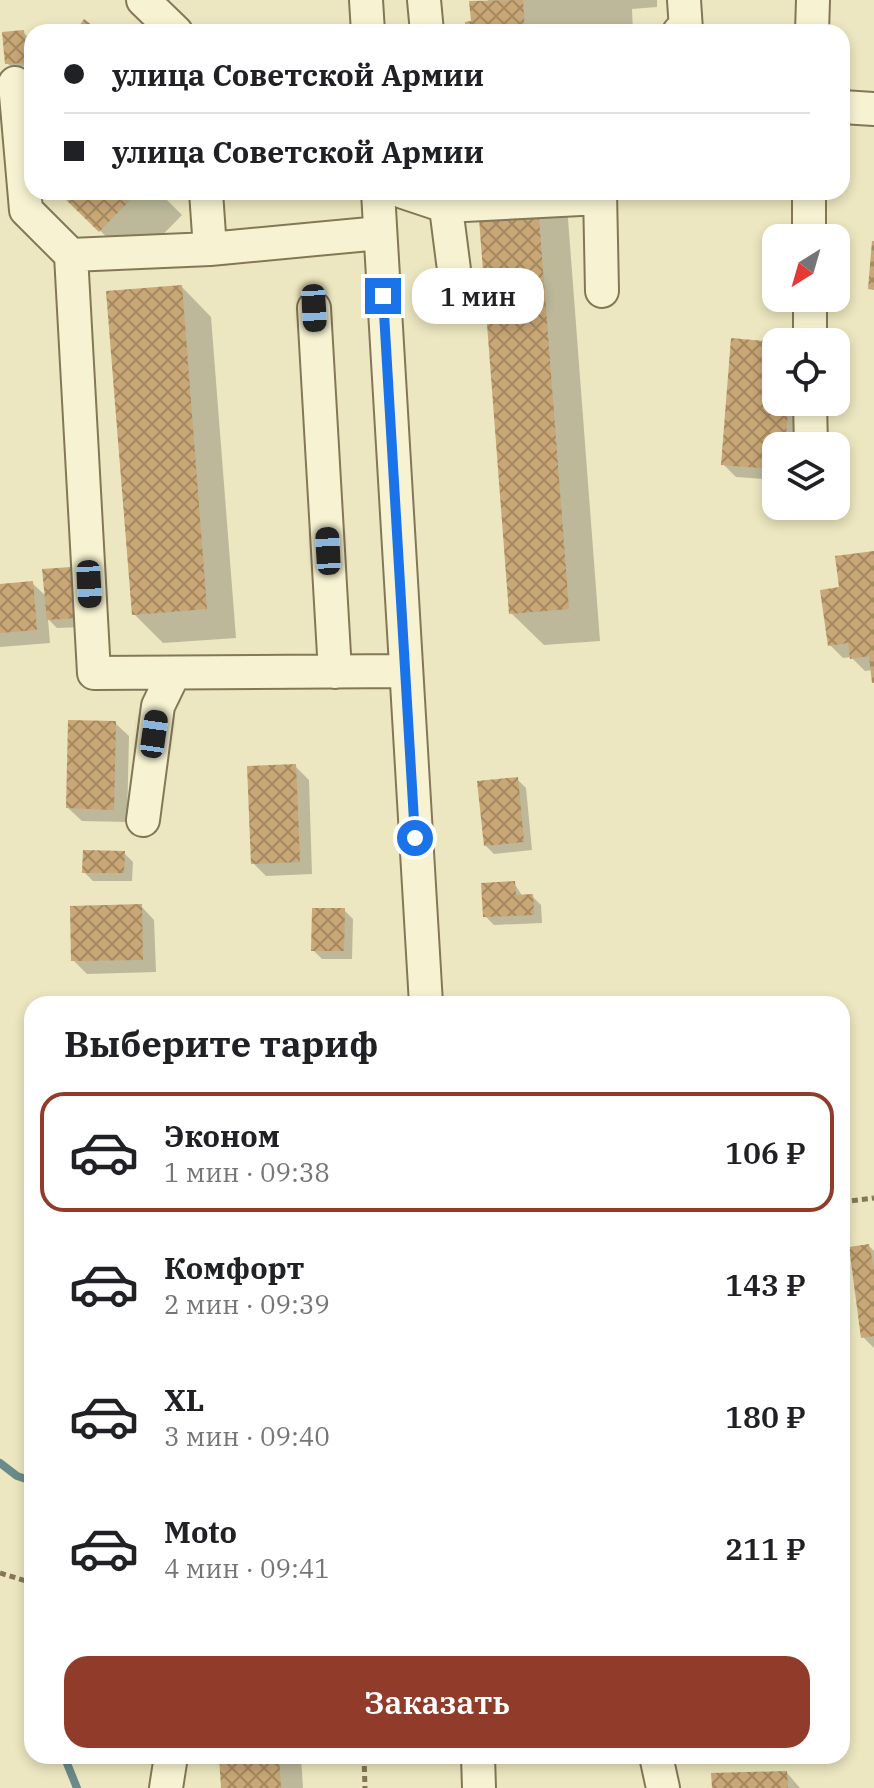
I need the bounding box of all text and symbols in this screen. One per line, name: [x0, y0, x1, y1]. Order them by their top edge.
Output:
text: улица Советской Армии: [112, 55, 484, 94]
text: улица Советской Армии: [112, 132, 484, 171]
north arrow: [762, 224, 850, 312]
map controls: [762, 224, 850, 520]
callout: 1 мин: [411, 268, 543, 324]
route end: [365, 278, 401, 314]
text: 1 мин: [440, 279, 516, 313]
car: [301, 283, 327, 333]
button: locate: [762, 328, 850, 416]
button: layers: [762, 432, 850, 520]
car: [315, 526, 341, 576]
car: [76, 559, 102, 609]
car: [139, 709, 169, 759]
route start: [397, 820, 433, 856]
text: Выберите тариф: [64, 1020, 378, 1067]
icon: car: [68, 1116, 140, 1188]
text: Эконом: [164, 1116, 280, 1155]
text: 106 ₽: [725, 1133, 806, 1172]
text: 1 мин · 09:38: [164, 1155, 330, 1189]
icon: car: [68, 1248, 140, 1320]
text: Комфорт: [164, 1248, 305, 1287]
text: 143 ₽: [725, 1265, 806, 1304]
text: 2 мин · 09:39: [164, 1287, 330, 1321]
icon: car: [68, 1380, 140, 1452]
text: XL: [164, 1380, 204, 1419]
text: 180 ₽: [725, 1397, 806, 1436]
text: 3 мин · 09:40: [164, 1419, 330, 1453]
icon: car: [68, 1512, 140, 1584]
text: Moto: [164, 1512, 237, 1551]
text: 211 ₽: [725, 1529, 806, 1568]
text: 4 мин · 09:41: [164, 1551, 330, 1585]
button: Заказать: [64, 1656, 810, 1748]

